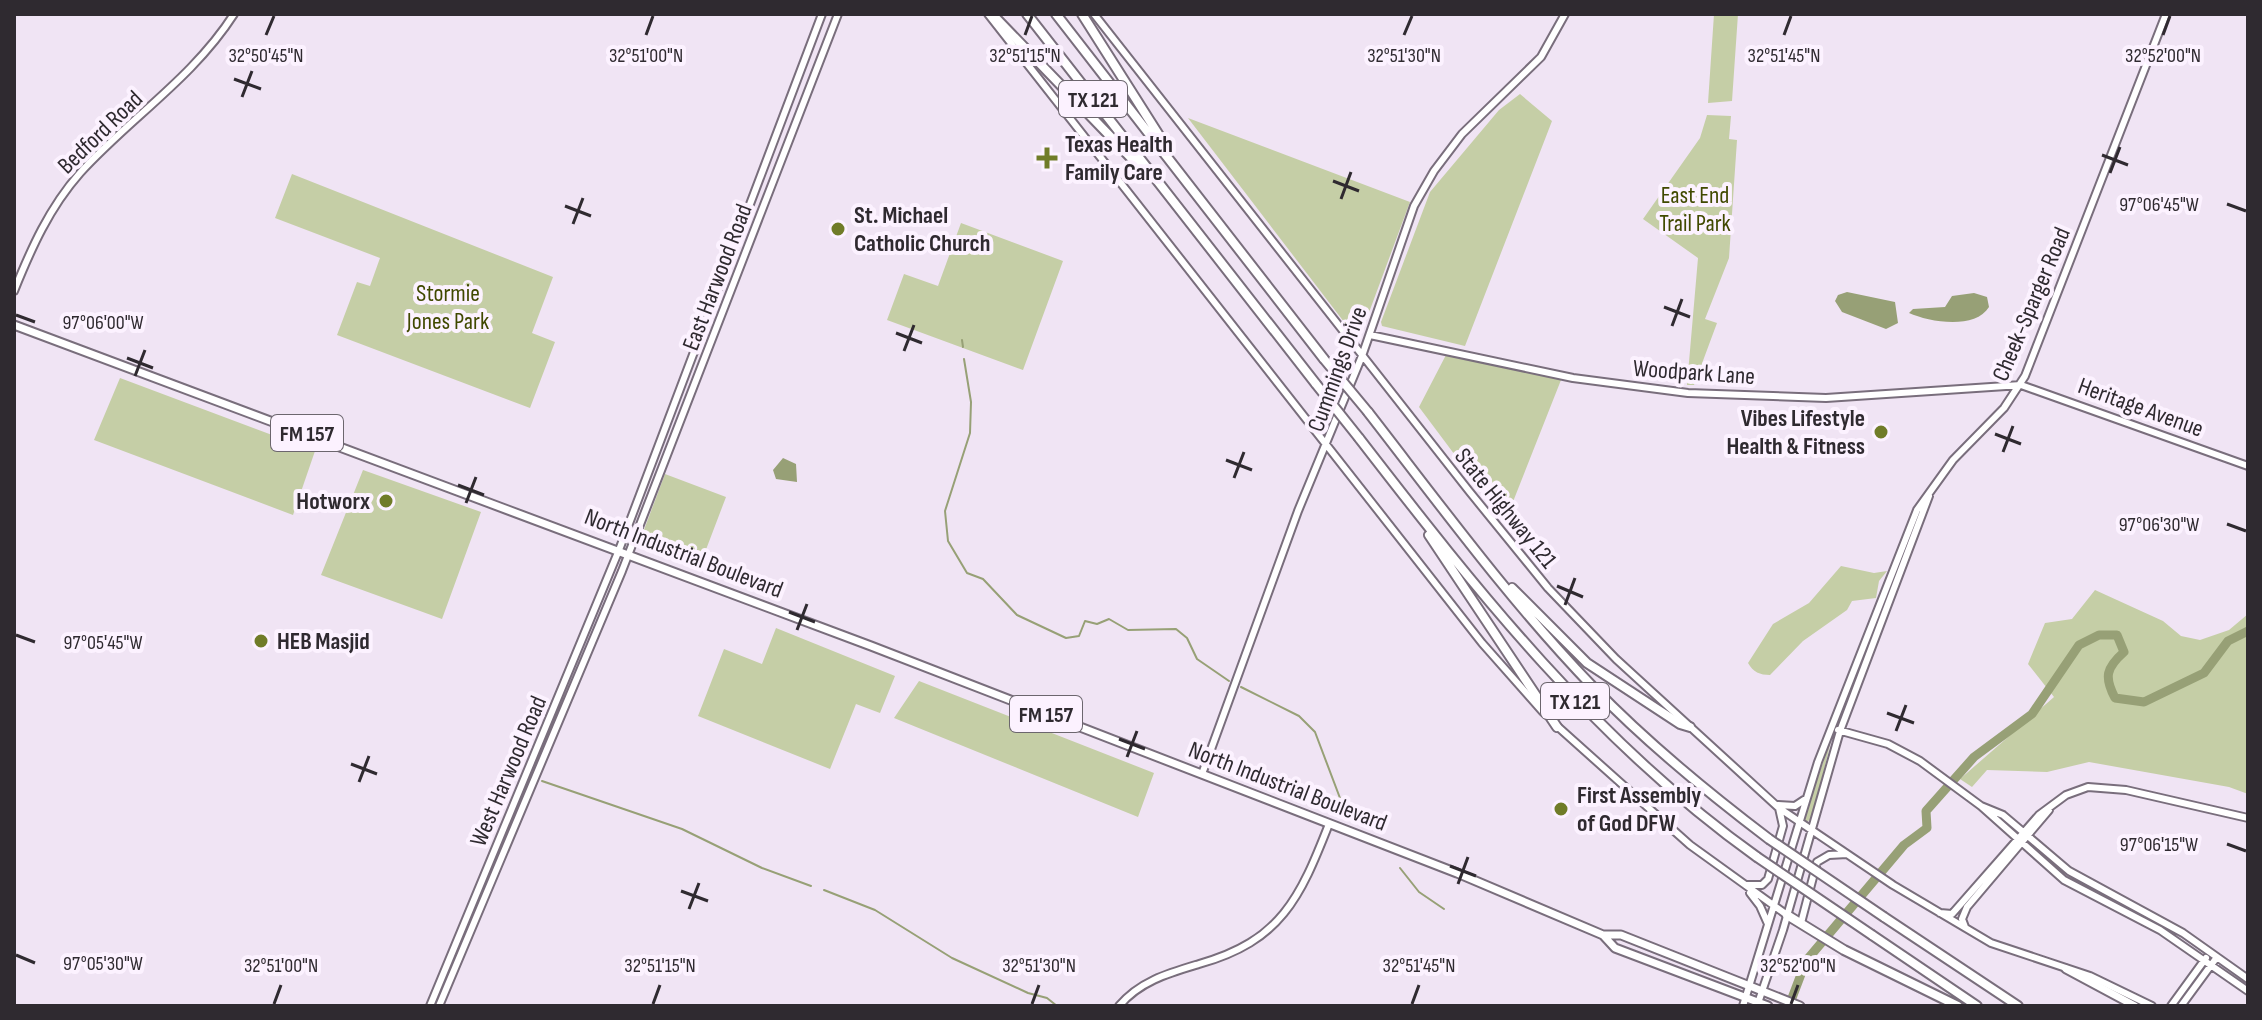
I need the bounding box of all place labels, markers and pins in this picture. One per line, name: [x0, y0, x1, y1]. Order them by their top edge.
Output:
place label: Texas Health Family Care: [1065, 130, 1173, 187]
marker: Texas Health Family Care: [1036, 147, 1058, 169]
place label: St. Michael Catholic Church: [854, 201, 990, 258]
marker: St. Michael Catholic Church: [829, 220, 847, 238]
place label: Vibes Lifestyle Health & Fitness: [1726, 404, 1865, 461]
marker: Vibes Lifestyle Health & Fitness: [1872, 423, 1890, 441]
place label: Hotworx: [296, 487, 370, 516]
marker: Hotworx: [377, 492, 395, 510]
place label: HEB Masjid: [277, 627, 370, 656]
marker: HEB Masjid: [252, 632, 270, 650]
place label: First Assembly of God DFW: [1577, 781, 1701, 838]
marker: First Assembly of God DFW: [1552, 800, 1570, 818]

